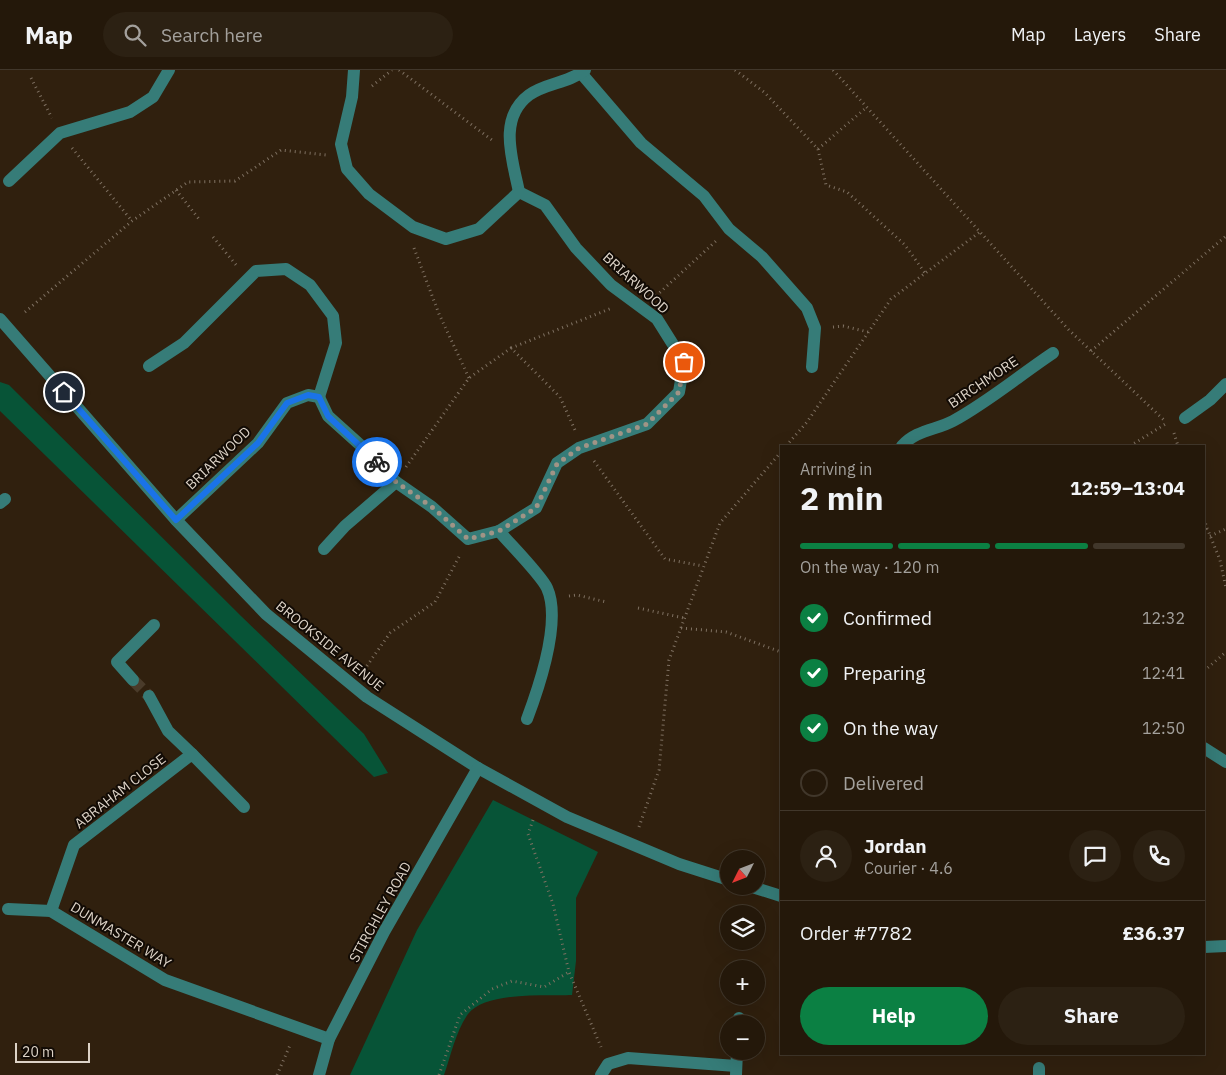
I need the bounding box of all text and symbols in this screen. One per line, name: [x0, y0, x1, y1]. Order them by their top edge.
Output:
search box: [103, 12, 453, 57]
text: Map: [25, 19, 73, 51]
icon: search: [121, 21, 149, 49]
text: Search here: [161, 23, 263, 47]
text: Map: [1011, 23, 1046, 46]
text: Layers: [1074, 23, 1126, 46]
text: Share: [1154, 23, 1201, 46]
street label: BRIARWOOD: [599, 248, 673, 318]
pin: [663, 341, 705, 383]
icon: bag: [670, 348, 698, 376]
street label: BIRCHMORE: [945, 352, 1021, 412]
pin: [43, 371, 85, 413]
icon: home: [50, 378, 78, 406]
street label: BRIARWOOD: [182, 423, 254, 493]
courier: [352, 437, 402, 487]
icon: bike: [363, 448, 391, 476]
text: Arriving in: [800, 459, 872, 479]
text: 12:59–13:04: [1070, 476, 1185, 500]
text: 2 min: [800, 477, 884, 519]
text: On the way · 120 m: [800, 557, 939, 577]
street label: BROOKSIDE AVENUE: [272, 597, 388, 695]
icon: check: [800, 604, 828, 632]
text: Confirmed: [843, 606, 932, 630]
text: 12:32: [1142, 608, 1185, 628]
icon: check: [800, 659, 828, 687]
text: Preparing: [843, 661, 925, 685]
text: 12:41: [1142, 663, 1185, 683]
icon: check: [800, 714, 828, 742]
text: On the way: [843, 716, 938, 740]
text: 12:50: [1142, 718, 1185, 738]
street label: ABRAHAM CLOSE: [71, 750, 169, 832]
text: Delivered: [843, 771, 924, 795]
button: person: [800, 830, 852, 882]
button: chat: [1069, 830, 1121, 882]
button: phone: [1133, 830, 1185, 882]
text: Jordan: [864, 834, 927, 858]
north arrow: [720, 850, 765, 895]
map controls: [720, 850, 765, 1060]
text: Courier · 4.6: [864, 858, 953, 878]
street label: STIRCHLEY ROAD: [345, 859, 415, 965]
street label: DUNMASTER WAY: [67, 898, 175, 973]
button: layers: [720, 905, 765, 950]
text: Order #7782: [800, 921, 912, 945]
text: £36.37: [1122, 921, 1185, 945]
button: +: [720, 960, 765, 1005]
button: Help: [800, 987, 988, 1045]
button: Share: [998, 987, 1185, 1045]
button: −: [720, 1015, 765, 1060]
scale bar: [15, 1040, 90, 1063]
text: 20 m: [22, 1043, 54, 1061]

